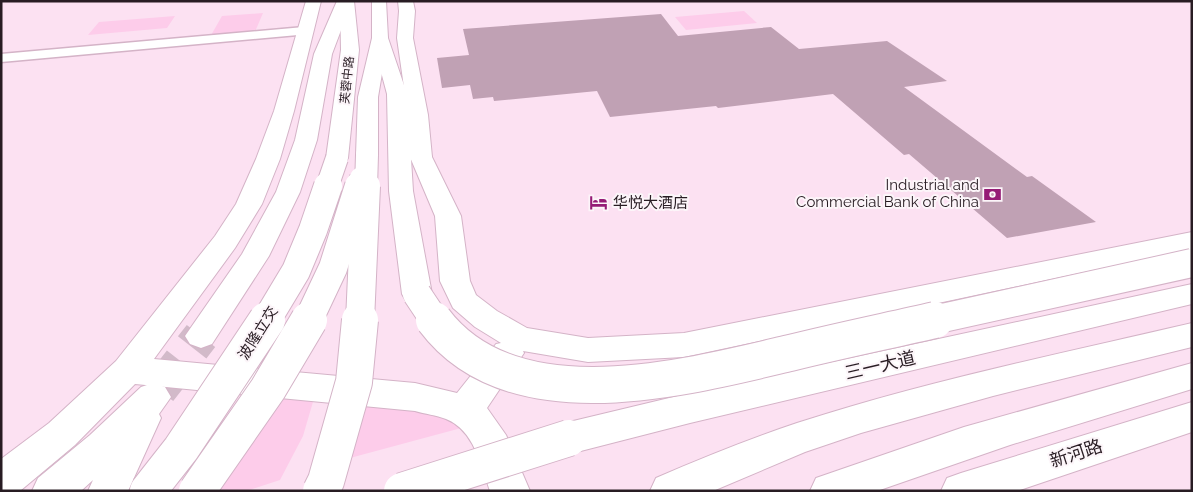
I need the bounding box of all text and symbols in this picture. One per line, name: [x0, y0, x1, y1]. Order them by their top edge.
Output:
street label: 芙蓉中路: [338, 55, 356, 105]
place label: Industrial and Commercial Bank of China: [796, 176, 979, 211]
bank icon: Industrial and Commercial Bank of China: [983, 184, 1003, 204]
hotel icon: 华悦大酒店: [589, 193, 609, 213]
place label: 华悦大酒店: [613, 194, 688, 212]
street label: 波隆立交: [234, 303, 282, 363]
street label: 三一大道: [843, 347, 917, 383]
street label: 新河路: [1047, 435, 1105, 471]

